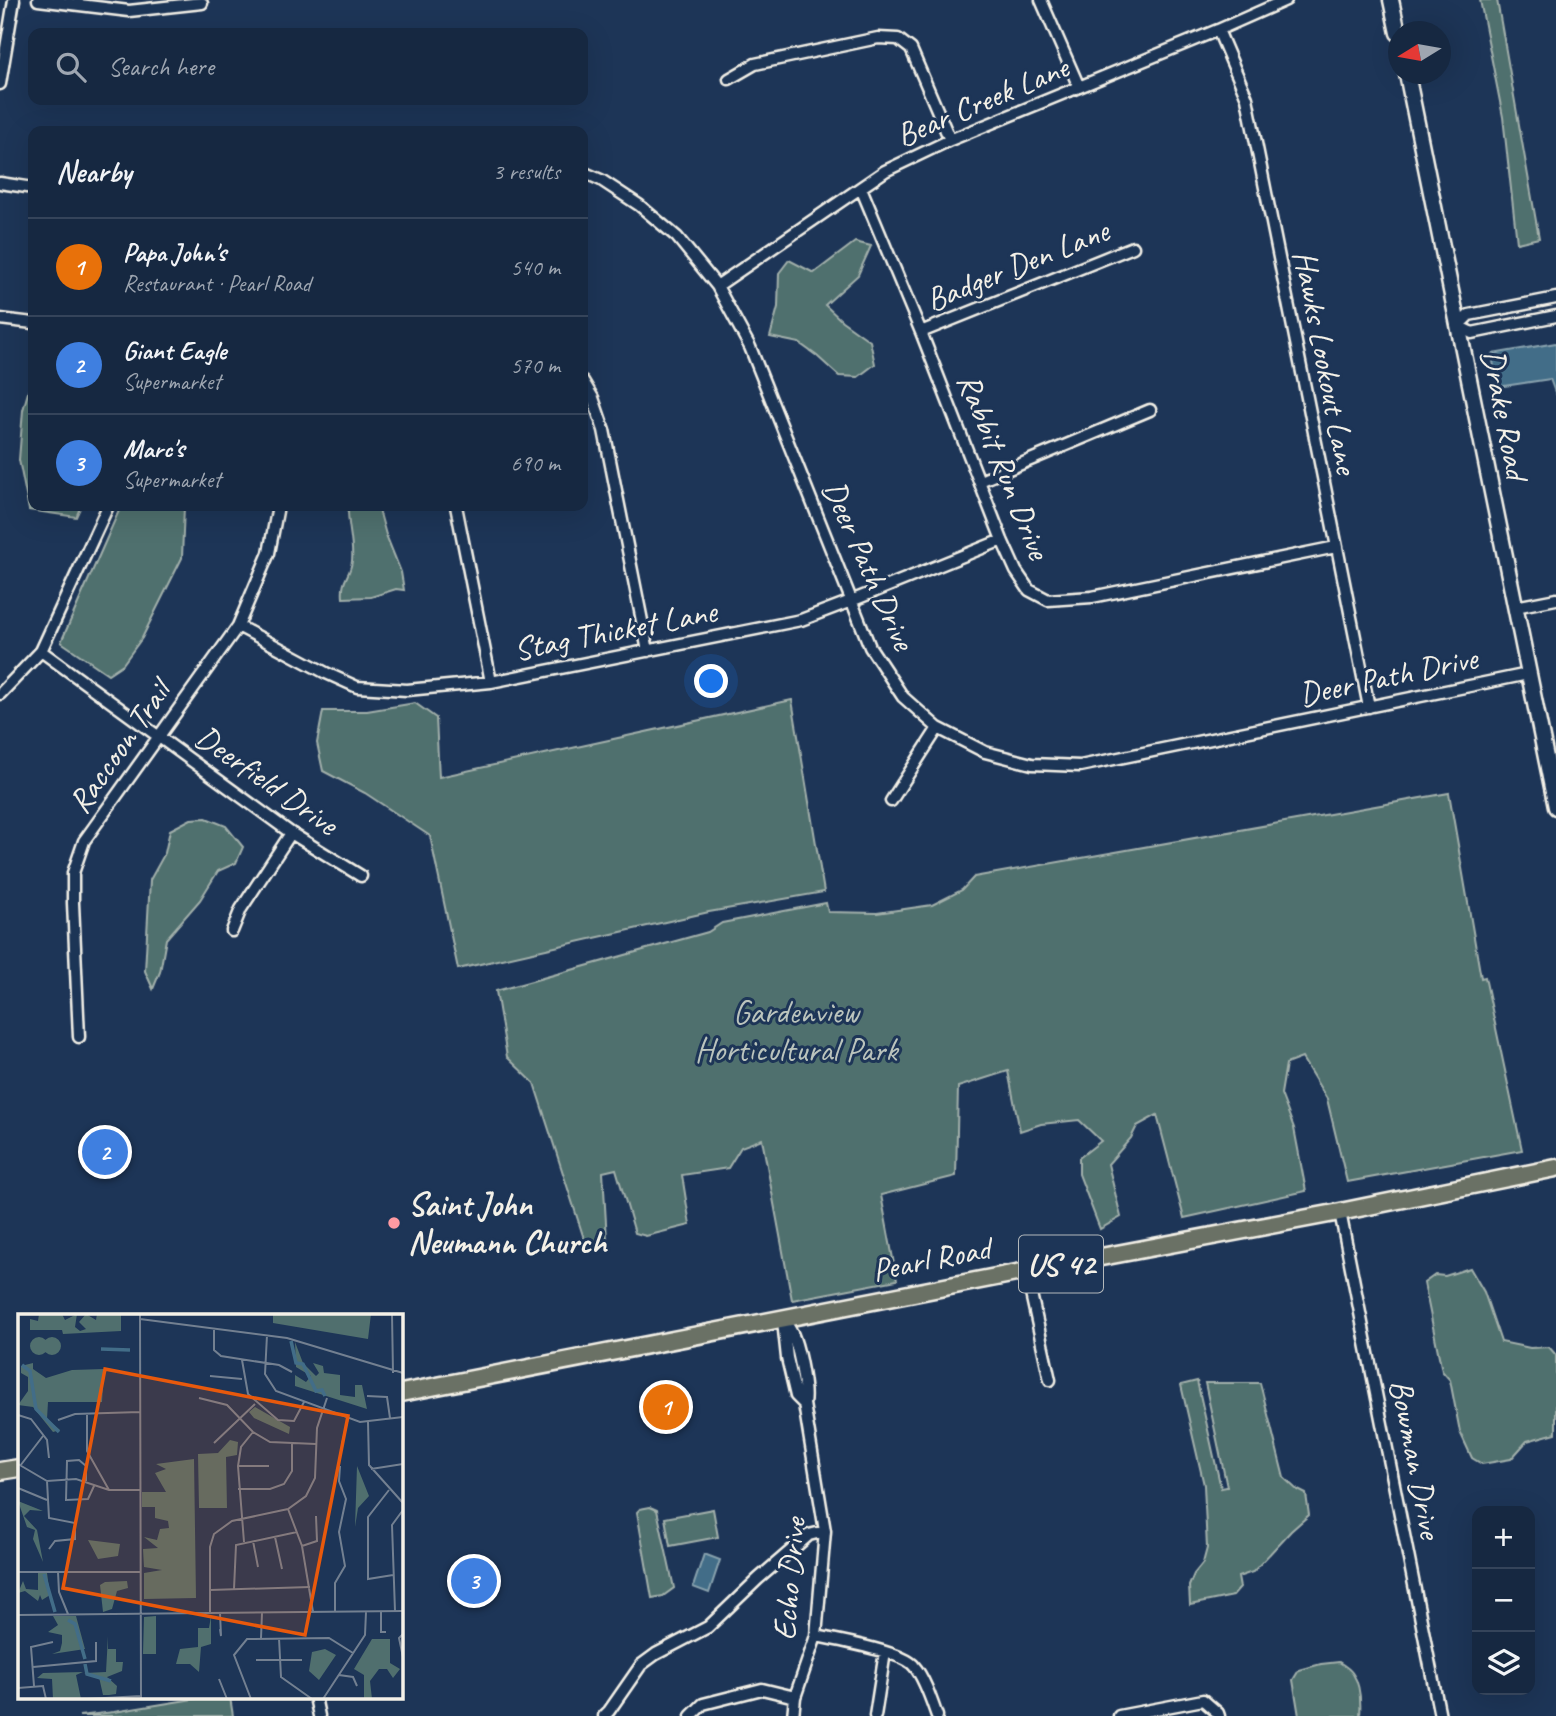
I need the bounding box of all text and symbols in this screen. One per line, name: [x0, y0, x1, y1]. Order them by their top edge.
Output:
north arrow: [1388, 21, 1451, 84]
search box: [28, 28, 588, 105]
street label: Bear Creek Lane: [890, 45, 1077, 156]
icon: search: [52, 48, 90, 86]
text: Search here: [108, 50, 214, 83]
text: Nearby: [56, 153, 132, 191]
text: 3 results: [493, 157, 560, 186]
street label: Badger Den Lane: [919, 208, 1117, 321]
text: Papa John's: [123, 236, 226, 269]
street label: Hawks Lookout Lane: [1284, 247, 1369, 479]
text: 1: [74, 253, 84, 282]
text: 540 m: [511, 253, 560, 282]
text: Restaurant · Pearl Road: [123, 269, 311, 298]
text: Giant Eagle: [123, 334, 226, 367]
street label: Drake Road: [1472, 345, 1539, 488]
text: 2: [74, 351, 84, 380]
text: 570 m: [511, 351, 560, 380]
text: Supermarket: [123, 367, 221, 396]
street label: Rabbit Run Drive: [948, 367, 1061, 567]
text: Marc's: [123, 432, 184, 465]
text: 3: [74, 449, 84, 478]
text: 690 m: [511, 449, 560, 478]
text: Supermarket: [123, 465, 221, 494]
street label: Deer Path Drive: [813, 474, 926, 658]
street label: Stag Thicket Lane: [510, 589, 722, 670]
street label: Deer Path Drive: [1295, 636, 1483, 715]
your location: [694, 664, 728, 698]
street label: Raccoon Trail: [58, 668, 183, 821]
street label: Deerfield Drive: [188, 716, 348, 846]
park label: Gardenview Horticultural Park: [695, 991, 899, 1071]
pin: 2: [82, 1126, 128, 1178]
place label: Saint John Neumann Church: [408, 1183, 608, 1263]
marker: Saint John Neumann Church: [386, 1215, 402, 1231]
street label: Pearl Road: [868, 1226, 999, 1291]
road number: US 42: [1019, 1236, 1103, 1293]
inset map: [18, 1314, 402, 1698]
street label: Bowman Drive: [1380, 1376, 1452, 1544]
pin: 1: [643, 1381, 689, 1433]
map controls: [1472, 1506, 1535, 1695]
button: +: [1472, 1506, 1535, 1569]
street label: Echo Drive: [763, 1514, 815, 1642]
pin: 3: [451, 1555, 497, 1607]
button: −: [1472, 1569, 1535, 1632]
button: layers: [1472, 1632, 1535, 1695]

